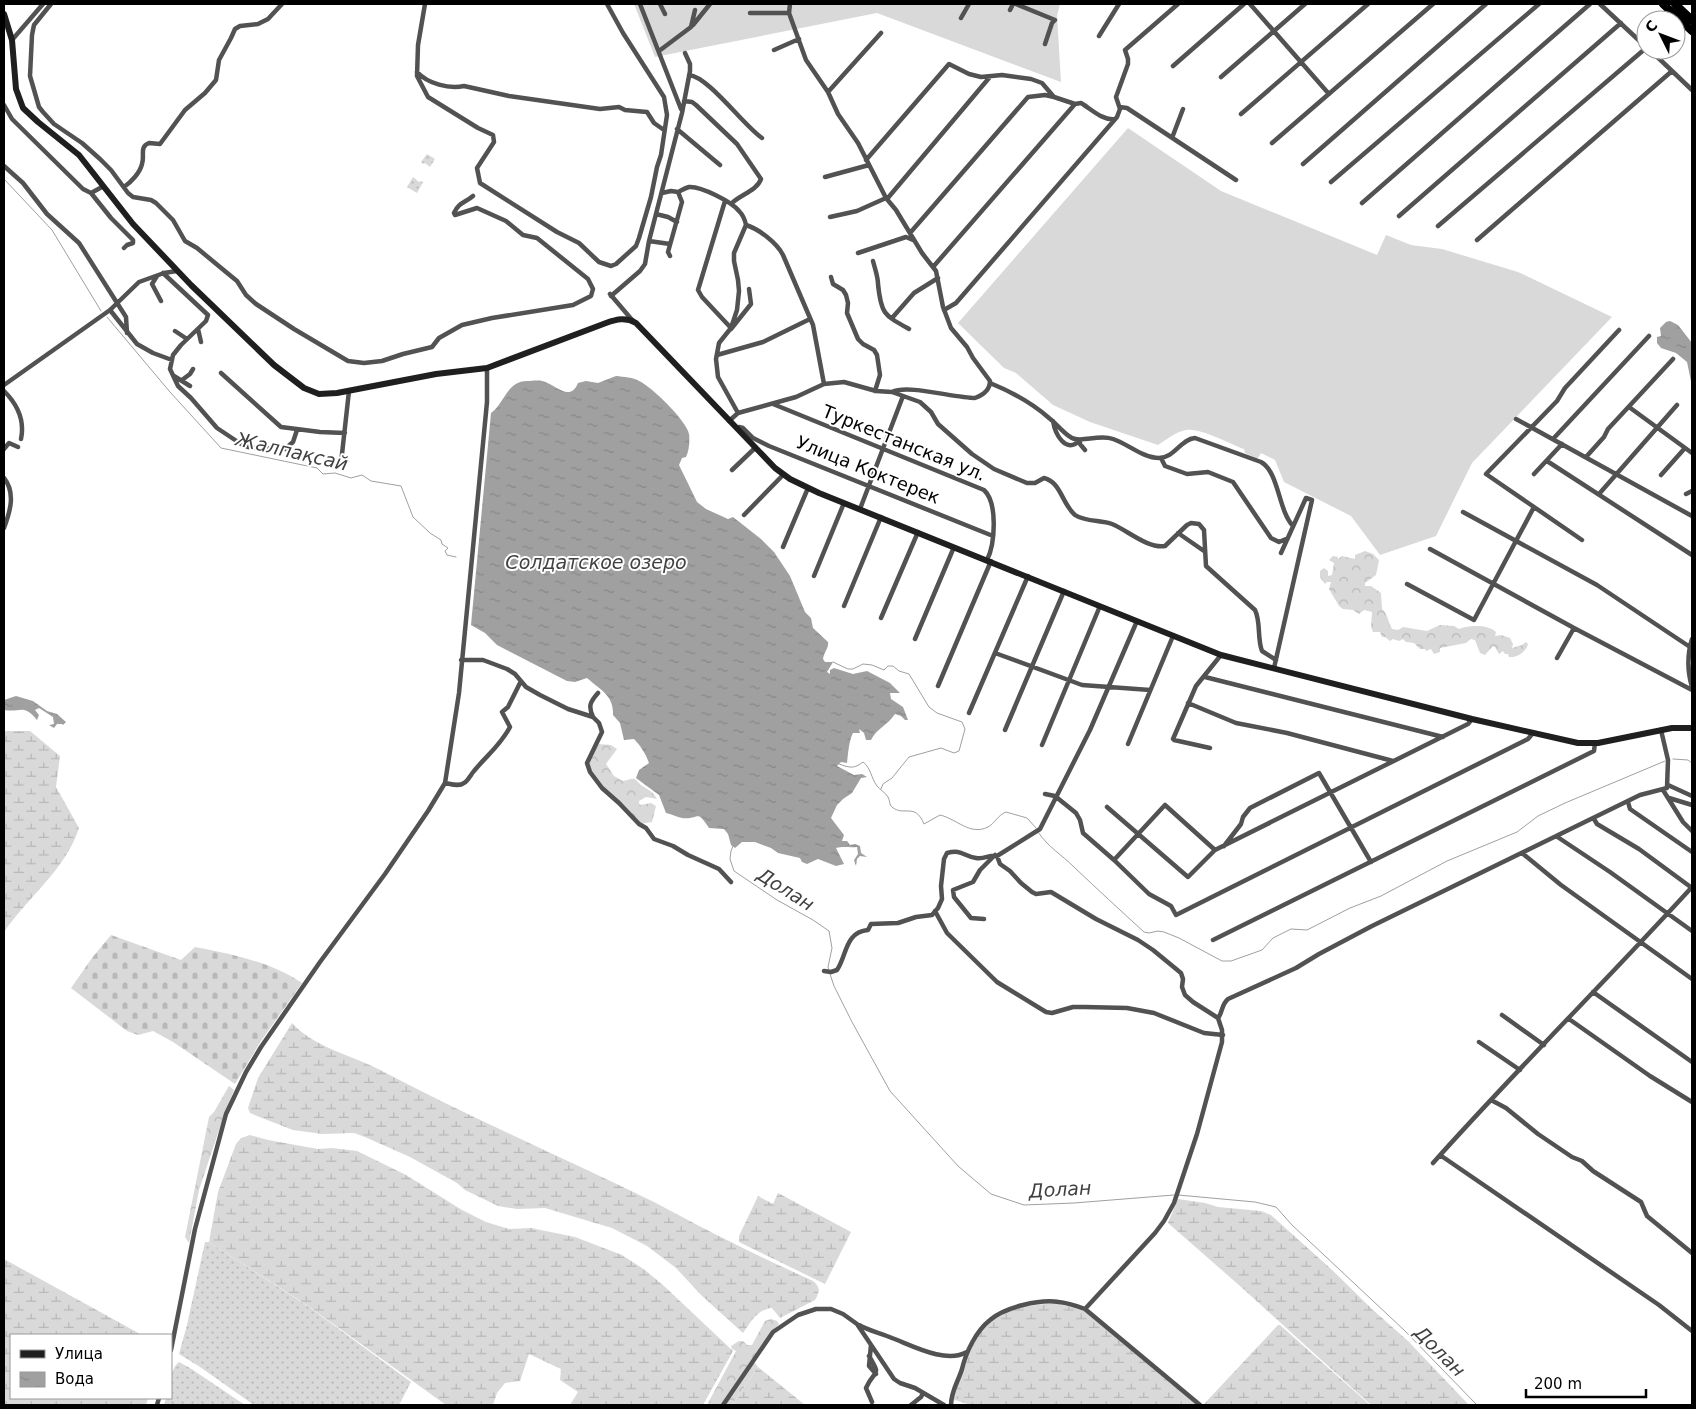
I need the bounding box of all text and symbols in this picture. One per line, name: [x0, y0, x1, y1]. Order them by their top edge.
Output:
north arrow: [1636, 10, 1686, 60]
text: С: [1642, 17, 1661, 35]
street label: Туркестанская ул.: [818, 400, 989, 485]
water label: Жалпақсай: [233, 427, 350, 475]
street label: Улица Коктерек: [793, 431, 943, 508]
water label: Солдатское озеро: [505, 551, 687, 573]
water label: Долан: [753, 863, 818, 915]
water label: Долан: [1027, 1176, 1092, 1202]
water label: Долан: [1409, 1320, 1470, 1381]
legend: [10, 1334, 172, 1399]
text: Улица: [55, 1345, 103, 1363]
scale bar: [1526, 1366, 1646, 1398]
text: Вода: [55, 1370, 94, 1388]
text: 200 m: [1534, 1375, 1582, 1393]

